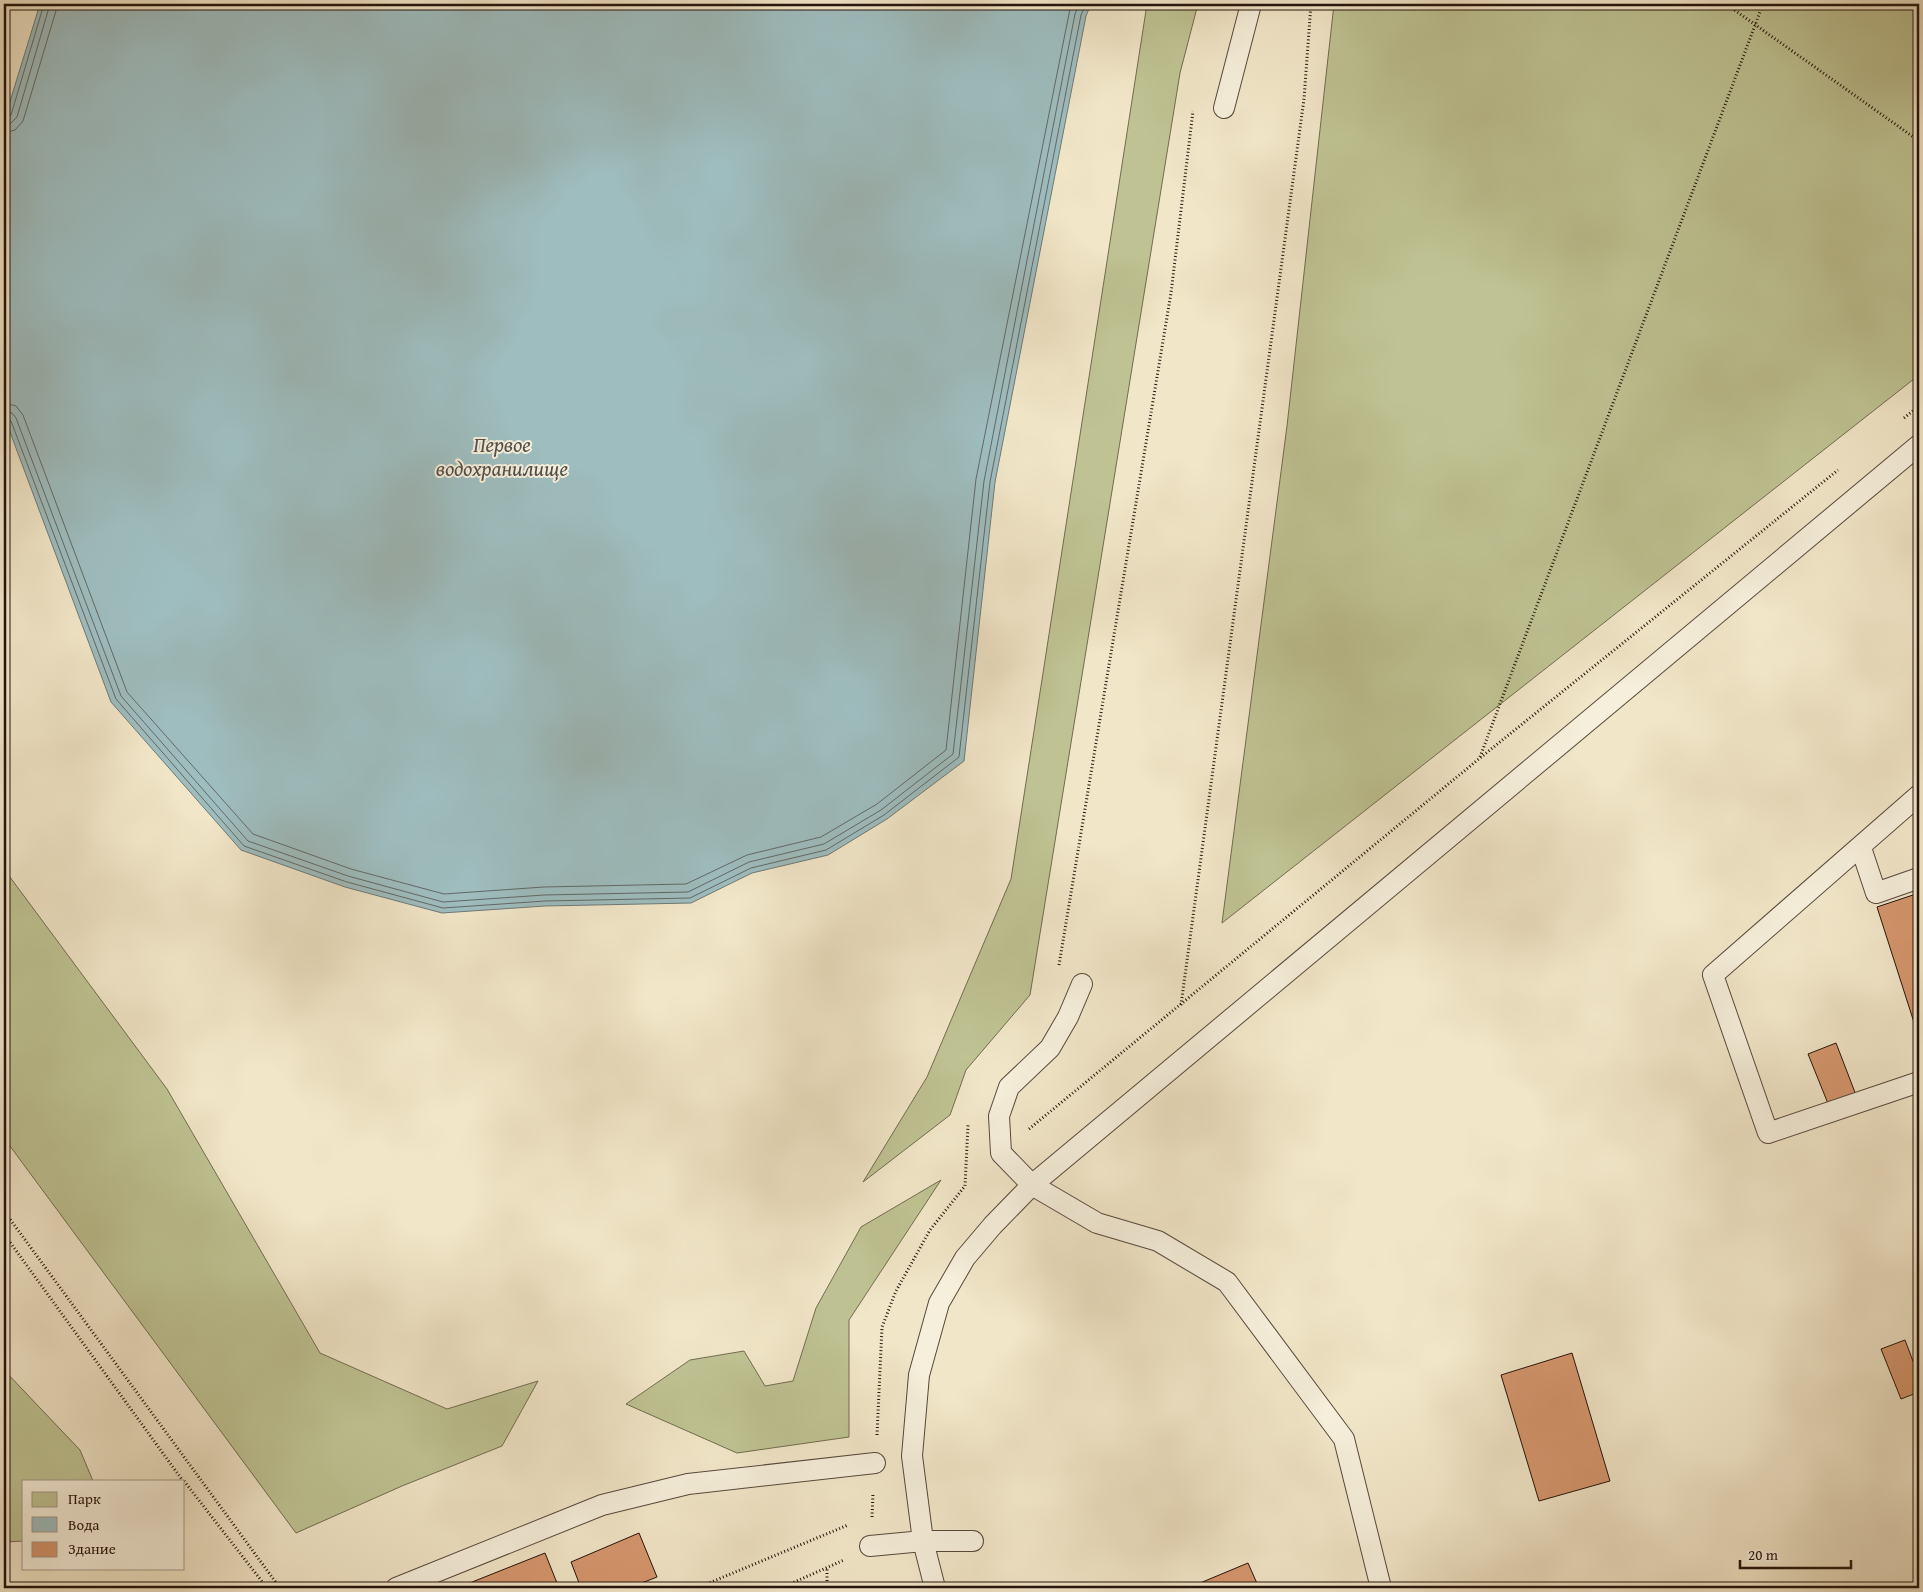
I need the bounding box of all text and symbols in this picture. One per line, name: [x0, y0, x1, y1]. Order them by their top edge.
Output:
water label: Первое водохранилище: [436, 429, 568, 484]
legend: [22, 1480, 185, 1570]
text: Парк: [68, 1488, 101, 1509]
text: Вода: [68, 1514, 100, 1535]
scale bar: [1740, 1537, 1852, 1569]
text: Здание: [68, 1538, 116, 1559]
text: 20 m: [1748, 1544, 1779, 1565]

